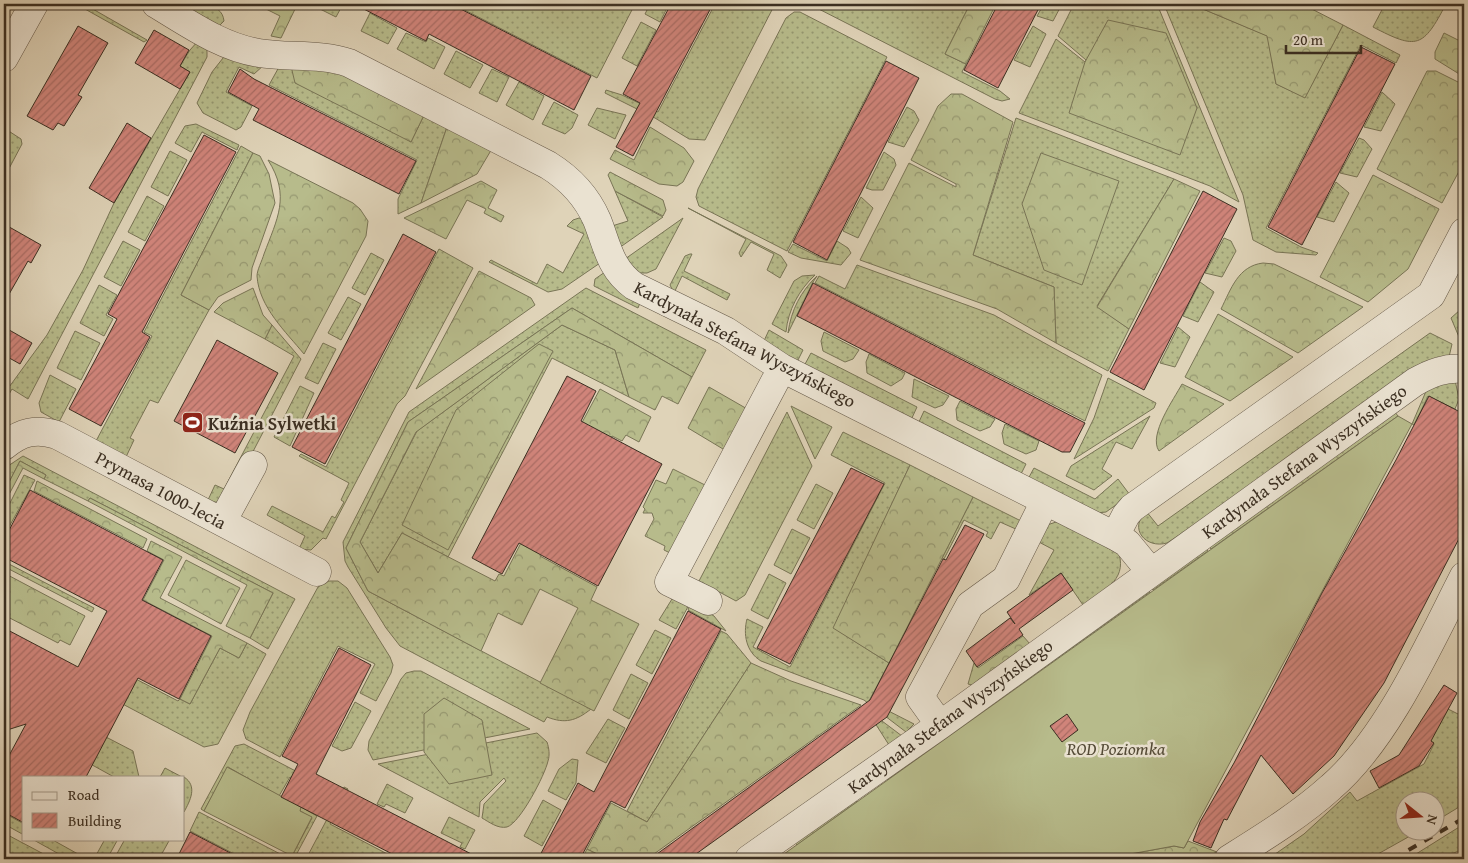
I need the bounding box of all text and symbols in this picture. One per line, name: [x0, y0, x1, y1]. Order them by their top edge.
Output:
scale bar: [1286, 22, 1360, 54]
text: 20 m: [1293, 29, 1324, 50]
street label: Kardynała Stefana Wyszyńskiego: [629, 274, 861, 414]
street label: Kardynała Stefana Wyszyńskiego: [1196, 377, 1412, 545]
place label: Kuźnia Sylwetki: [208, 410, 336, 437]
sports icon: Kuźnia Sylwetki: [180, 411, 204, 435]
street label: Prymasa 1000-lecia: [91, 444, 232, 536]
street label: Kardynała Stefana Wyszyńskiego: [842, 632, 1058, 800]
park label: ROD Poziomka: [1066, 735, 1166, 762]
legend: [22, 776, 185, 840]
text: Road: [68, 784, 99, 805]
north arrow: [1396, 790, 1446, 840]
text: Building: [68, 810, 122, 831]
text: N: [1421, 812, 1443, 828]

